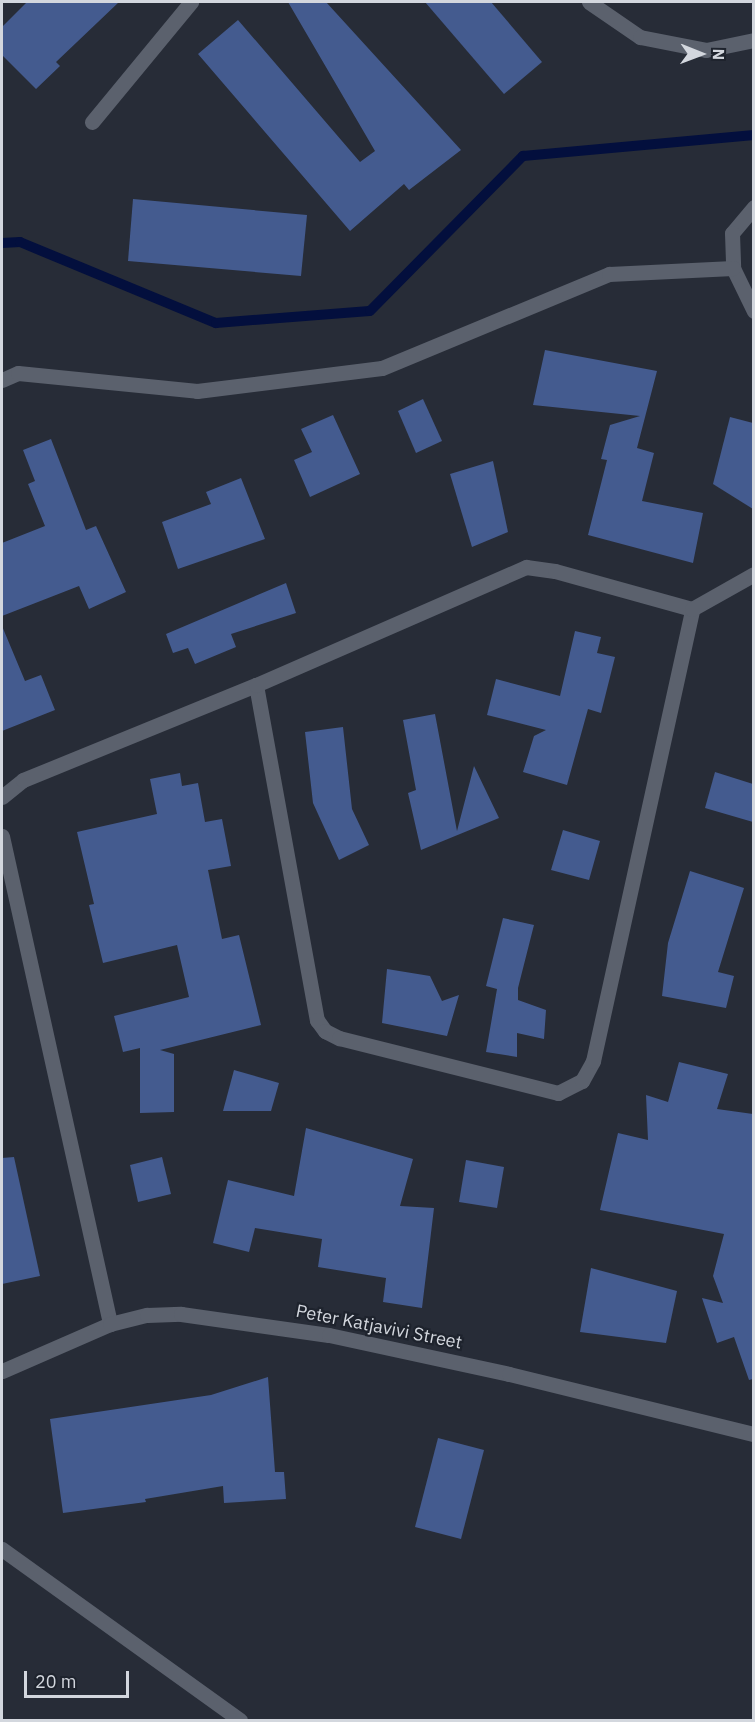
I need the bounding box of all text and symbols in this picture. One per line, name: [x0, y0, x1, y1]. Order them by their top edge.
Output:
north arrow: [671, 24, 731, 84]
text: N: [709, 48, 729, 60]
street label: Peter Katjavivi Street: [294, 1300, 464, 1354]
scale bar: [27, 1659, 132, 1697]
text: 20 m: [35, 1670, 77, 1693]

